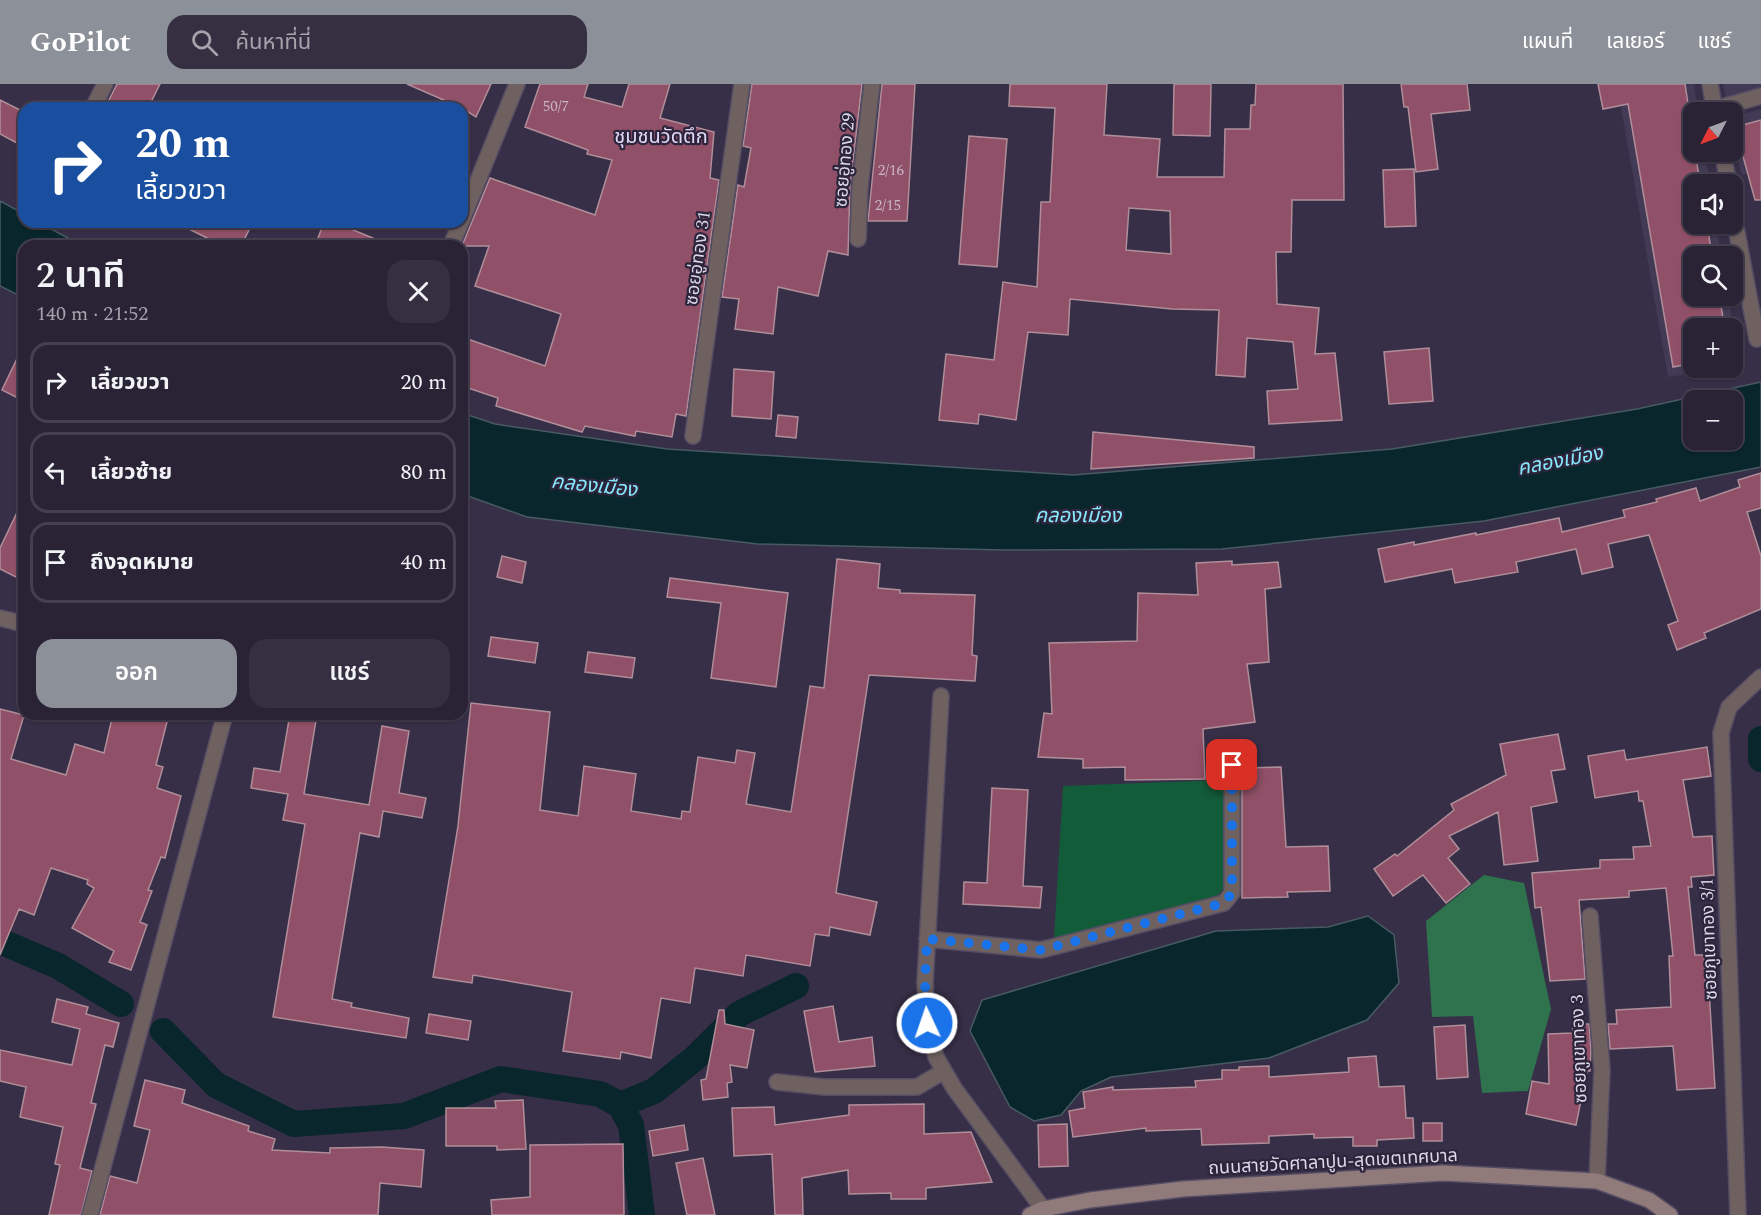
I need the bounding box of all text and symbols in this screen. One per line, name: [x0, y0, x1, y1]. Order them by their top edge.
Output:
search box: [167, 15, 587, 69]
text: GoPilot: [30, 21, 131, 64]
icon: search: [188, 26, 221, 59]
text: ค้นหาที่นี่: [236, 26, 311, 59]
text: แผนที่: [1522, 26, 1573, 58]
text: เลเยอร์: [1606, 26, 1665, 58]
text: แชร์: [1698, 26, 1731, 58]
house number: 50/7: [543, 95, 569, 118]
north arrow: [1683, 102, 1743, 162]
map controls: [1683, 102, 1743, 450]
street label: ซอยอู่ทอง 29: [827, 112, 863, 208]
text: 20 m: [135, 113, 230, 176]
district label: ชุมชนวัดตึก: [614, 122, 708, 152]
icon: right: [36, 126, 114, 204]
house number: 2/16: [878, 159, 905, 182]
text: เลี้ยวขวา: [135, 170, 226, 212]
button: sound: [1683, 174, 1743, 234]
house number: 2/15: [875, 194, 901, 217]
street label: ซอยอู่ทอง 31: [678, 209, 718, 307]
button: search: [1683, 246, 1743, 306]
text: 2 นาที: [36, 249, 125, 304]
button: close: [387, 260, 450, 323]
text: 140 m · 21:52: [36, 299, 148, 329]
button: +: [1683, 318, 1743, 378]
icon: right: [39, 366, 72, 399]
text: เลี้ยวขวา: [90, 366, 170, 399]
text: 20 m: [401, 366, 447, 399]
button: −: [1683, 390, 1743, 450]
water label: คลองเมือง: [1515, 438, 1606, 484]
icon: left: [39, 456, 72, 489]
text: เลี้ยวซ้าย: [90, 456, 172, 489]
text: 80 m: [401, 456, 447, 489]
water label: คลองเมือง: [550, 467, 640, 506]
water label: คลองเมือง: [1035, 501, 1122, 531]
icon: arrive: [39, 546, 72, 579]
text: ถึงจุดหมาย: [90, 546, 194, 579]
text: 40 m: [401, 546, 447, 579]
button: ออก: [36, 639, 237, 708]
button: แชร์: [249, 639, 450, 708]
pin: [1206, 739, 1257, 790]
icon: arrive: [1215, 748, 1248, 781]
street label: ซอยภูเขาทอง 3/1: [1693, 878, 1725, 1000]
position arrow: [895, 991, 959, 1055]
street label: ซอยภูเขาทอง 3: [1564, 994, 1594, 1104]
street label: ถนนสายวัดศาลาปูน-สุดเขตเทศบาล: [1208, 1142, 1458, 1182]

